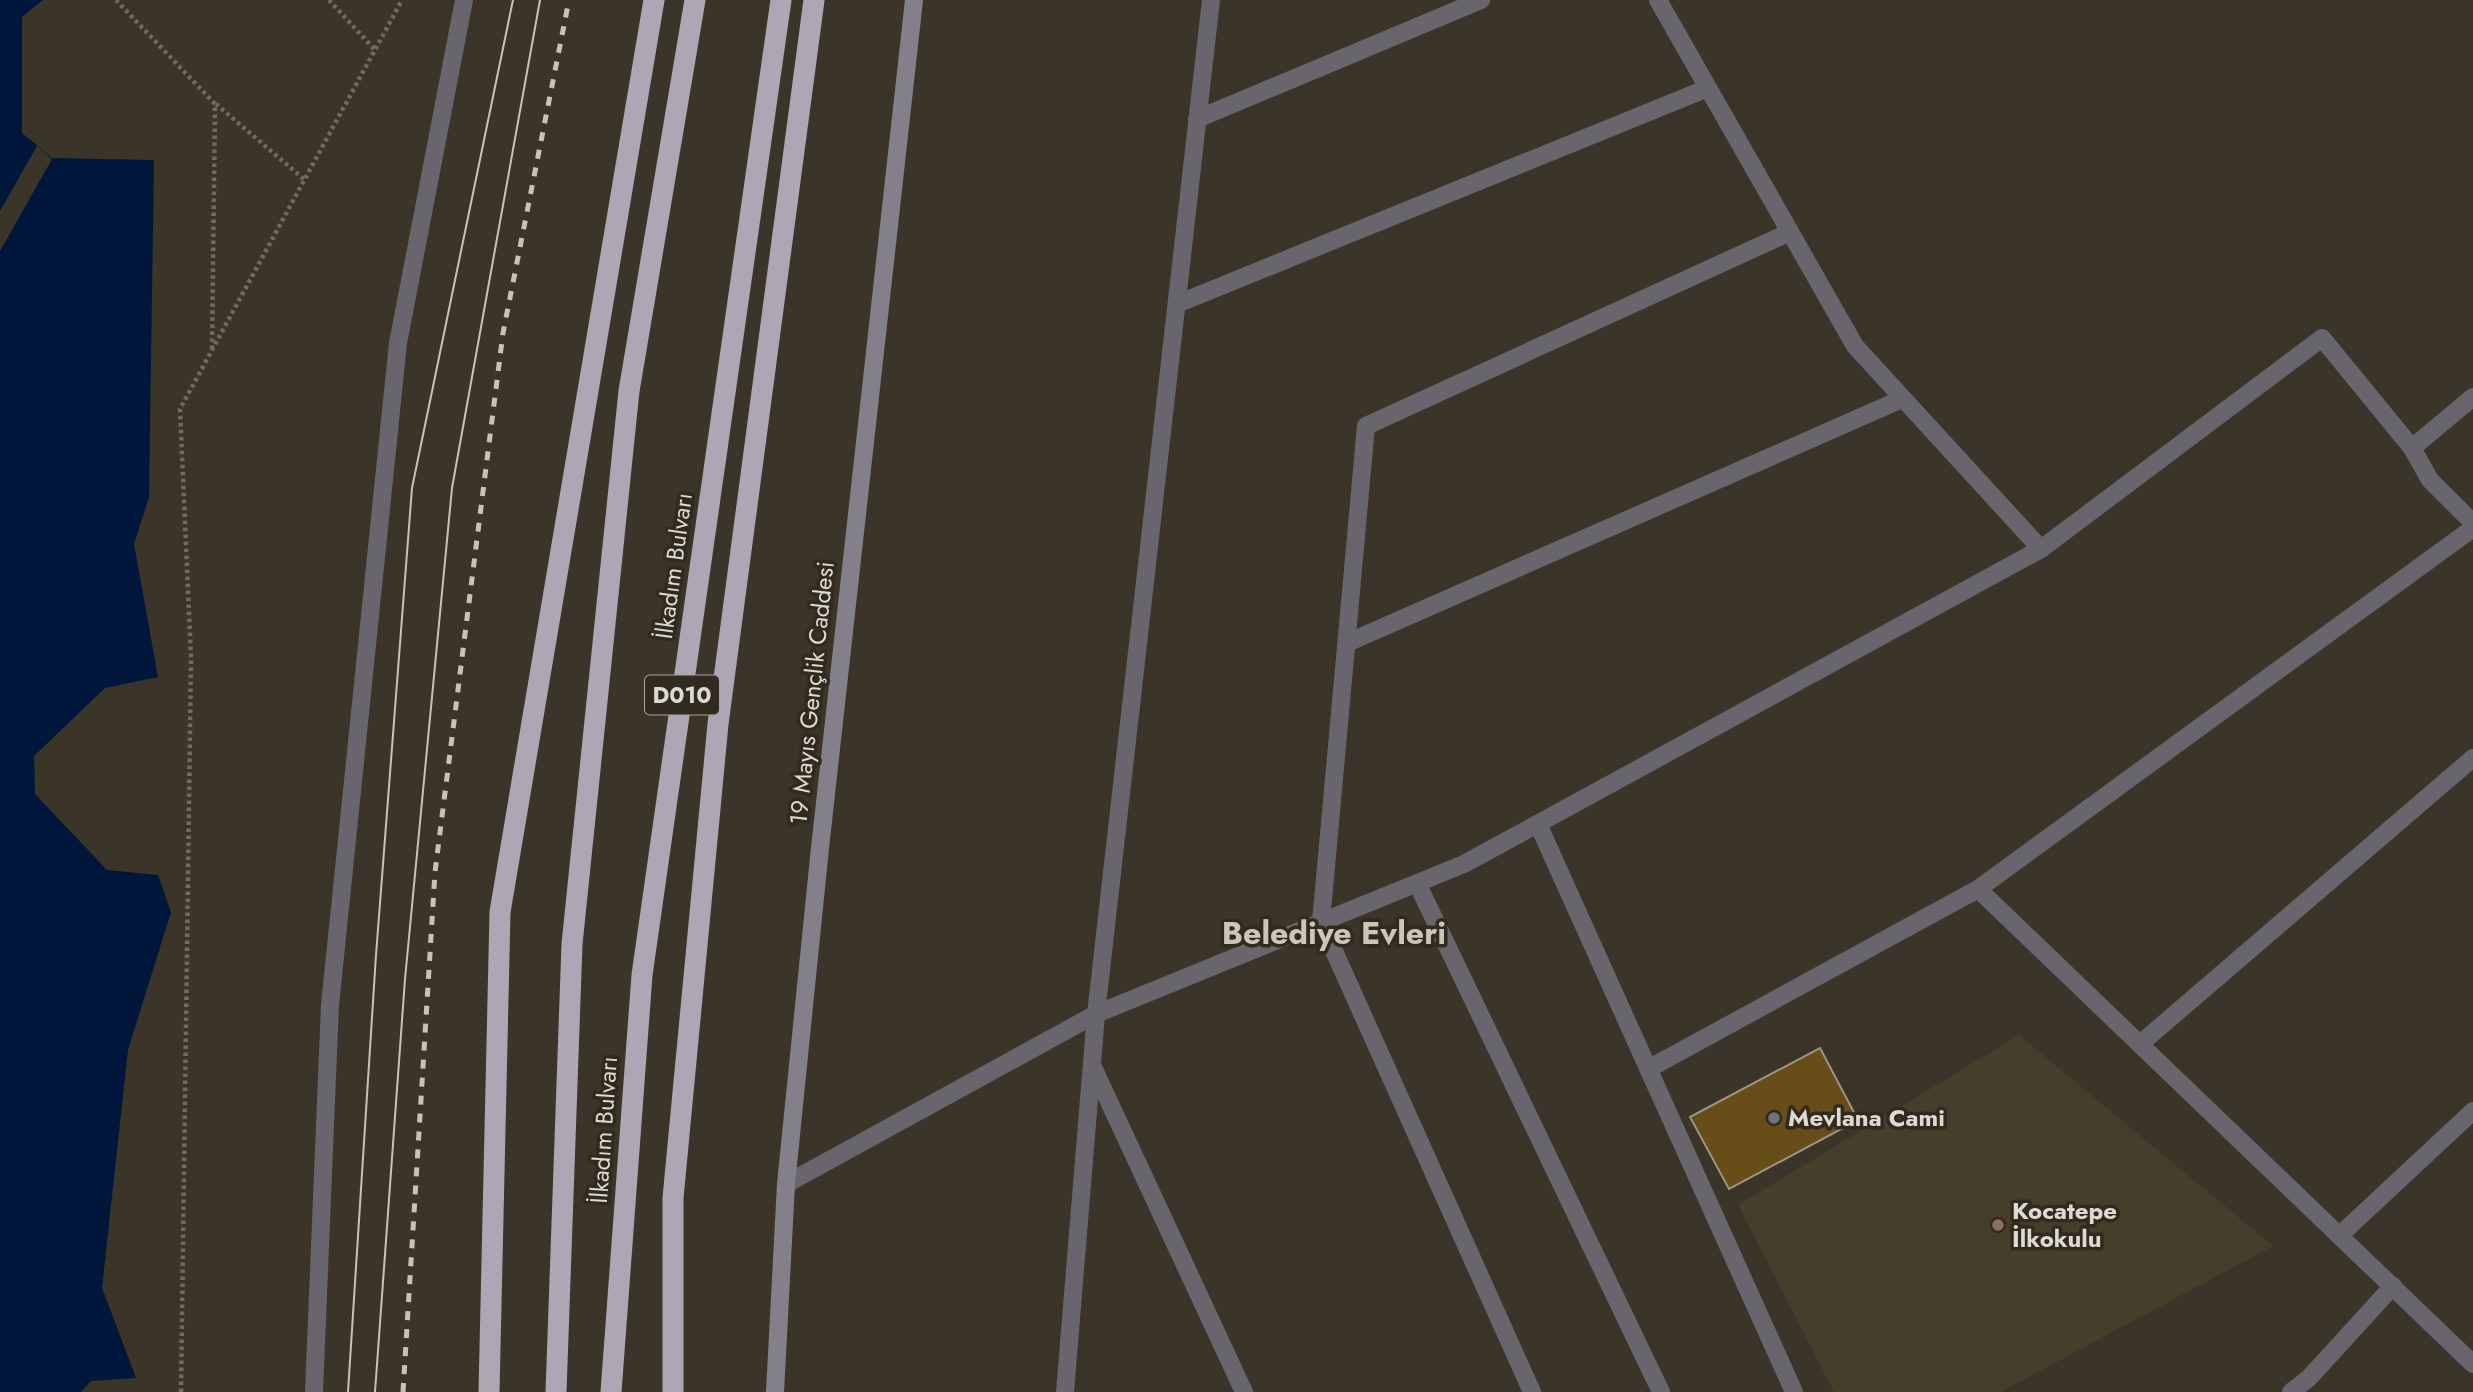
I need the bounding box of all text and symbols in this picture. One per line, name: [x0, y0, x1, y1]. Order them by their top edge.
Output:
street label: İlkadım Bulvarı: [646, 490, 701, 641]
street label: 19 Mayıs Gençlik Caddesi: [780, 560, 843, 826]
road number: D010: [645, 676, 719, 715]
district label: Belediye Evleri: [1222, 910, 1446, 956]
street label: İlkadım Bulvarı: [581, 1055, 626, 1205]
place label: Mevlana Cami: [1788, 1100, 1945, 1135]
marker: Mevlana Cami: [1766, 1110, 1782, 1126]
place label: Kocatepe İlkokulu: [2012, 1193, 2117, 1256]
marker: Kocatepe İlkokulu: [1990, 1217, 2006, 1233]

